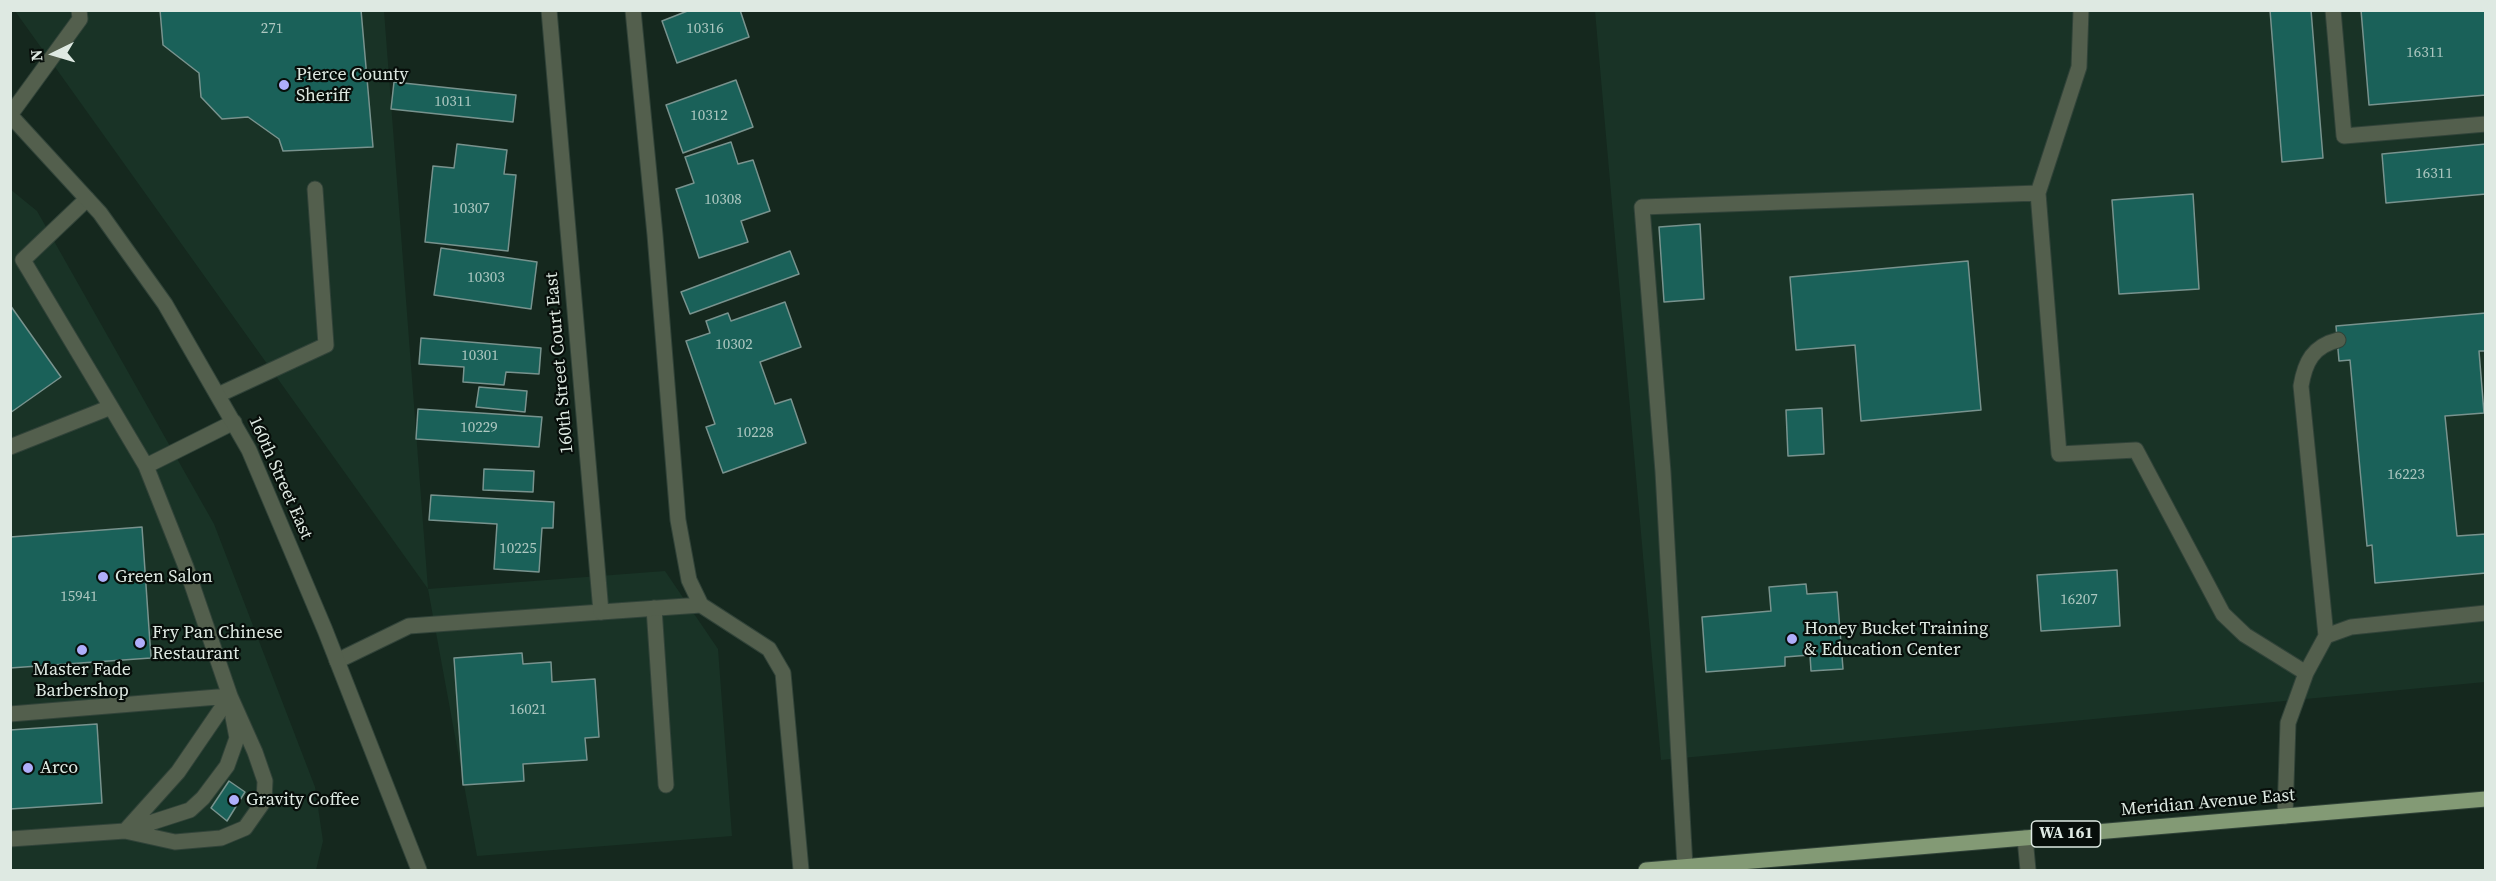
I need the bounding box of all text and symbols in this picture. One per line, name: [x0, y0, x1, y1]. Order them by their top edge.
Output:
house number: 271: [261, 20, 283, 38]
house number: 10316: [686, 20, 724, 38]
north arrow: [24, 24, 84, 84]
house number: 16311: [2406, 44, 2444, 62]
text: N: [25, 49, 48, 62]
place label: Pierce County Sheriff: [296, 64, 408, 106]
marker: Pierce County Sheriff: [277, 78, 291, 92]
house number: 10311: [434, 93, 472, 111]
house number: 10312: [690, 107, 728, 125]
house number: 16311: [2415, 165, 2453, 183]
house number: 10308: [704, 191, 742, 209]
house number: 10307: [452, 200, 490, 218]
house number: 10303: [467, 269, 505, 287]
street label: 160th Street Court East: [541, 271, 579, 455]
house number: 10302: [715, 336, 753, 354]
house number: 10301: [461, 347, 499, 365]
street label: 160th Street East: [243, 413, 317, 543]
house number: 10229: [460, 419, 498, 437]
house number: 10228: [736, 424, 774, 442]
house number: 16223: [2387, 466, 2425, 484]
house number: 10225: [499, 540, 537, 558]
place label: Green Salon: [115, 566, 213, 588]
marker: Green Salon: [96, 570, 110, 584]
house number: 15941: [60, 588, 98, 606]
house number: 16207: [2060, 591, 2098, 609]
place label: Honey Bucket Training & Education Center: [1804, 618, 1988, 660]
place label: Fry Pan Chinese Restaurant: [152, 622, 283, 664]
marker: Honey Bucket Training & Education Center: [1785, 632, 1799, 646]
marker: Fry Pan Chinese Restaurant: [133, 636, 147, 650]
marker: Master Fade Barbershop: [75, 643, 89, 657]
place label: Master Fade Barbershop: [33, 659, 131, 702]
house number: 16021: [509, 701, 547, 719]
place label: Arco: [40, 757, 78, 779]
marker: Arco: [21, 761, 35, 775]
street label: Meridian Avenue East: [2120, 785, 2296, 821]
place label: Gravity Coffee: [246, 789, 359, 811]
marker: Gravity Coffee: [227, 793, 241, 807]
road number: WA 161: [2032, 821, 2100, 847]

